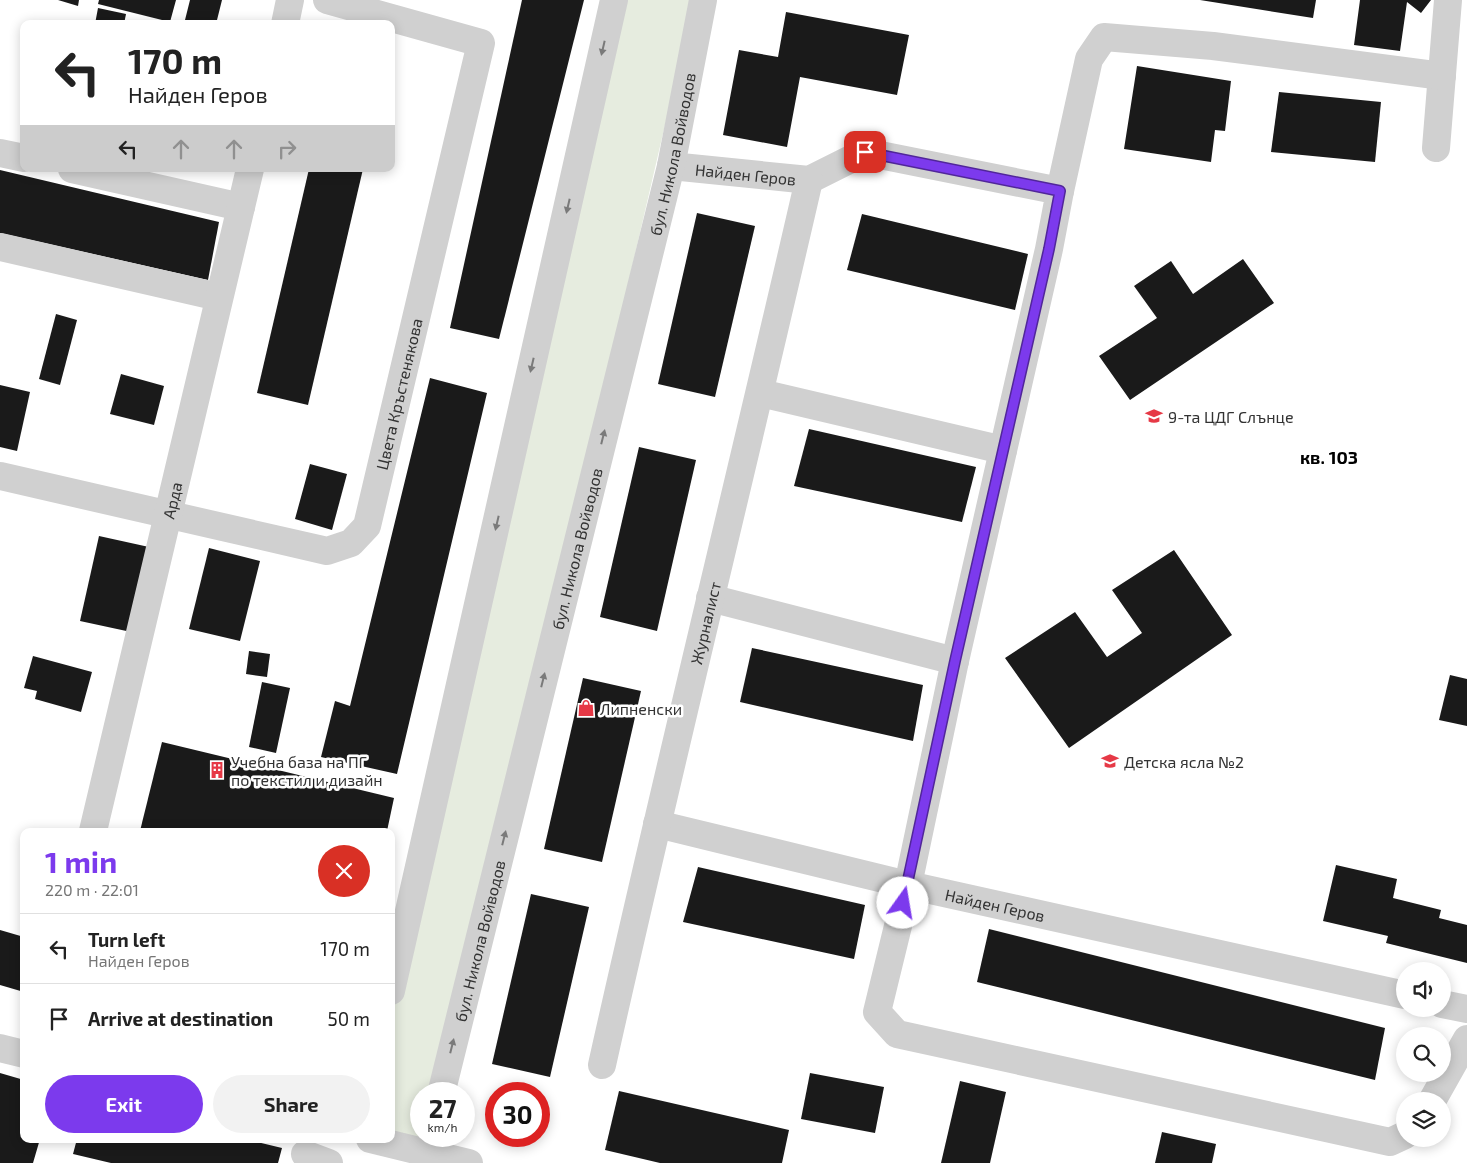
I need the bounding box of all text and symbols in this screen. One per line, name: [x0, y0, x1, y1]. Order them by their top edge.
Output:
text: 170 m: [128, 39, 222, 81]
icon: left: [45, 40, 110, 105]
one-way arrow: [599, 40, 607, 56]
street label: бул. Никола Войводов: [645, 71, 698, 237]
text: Найден Геров: [128, 81, 268, 107]
pin: [844, 131, 886, 173]
icon: left: [114, 135, 142, 163]
icon: ahead: [167, 135, 195, 163]
icon: ahead: [220, 135, 248, 163]
icon: right: [273, 135, 301, 163]
icon: arrive: [851, 138, 879, 166]
street label: Найден Геров: [694, 159, 797, 188]
one-way arrow: [564, 199, 572, 214]
street label: Цвета Кръстенякова: [371, 316, 425, 471]
one-way arrow: [528, 357, 536, 372]
school or university icon: 9-та ЦДГ Слънце: [1144, 406, 1164, 426]
place label: 9-та ЦДГ Слънце: [1168, 407, 1294, 426]
one-way arrow: [599, 430, 607, 445]
district label: кв. 103: [1300, 446, 1358, 468]
street label: бул. Никола Войводов: [547, 466, 605, 631]
street label: Арда: [158, 480, 185, 521]
one-way arrow: [492, 516, 500, 532]
street label: Журналист: [686, 579, 724, 666]
one-way arrow: [539, 672, 547, 687]
shop icon: Липненски: [576, 698, 596, 718]
place label: Липненски: [600, 699, 682, 718]
school or university icon: Детска ясла №2: [1100, 751, 1120, 771]
place label: Учебна база на ПГ по текстил и дизайн: [231, 752, 383, 789]
place label: Детска ясла №2: [1124, 752, 1244, 771]
building icon: Учебна база на ПГ по текстил и дизайн: [207, 760, 227, 780]
one-way arrow: [500, 830, 508, 845]
text: 1 min: [45, 843, 117, 879]
button: close: [318, 845, 370, 897]
street label: бул. Никола Войводов: [450, 858, 508, 1023]
position arrow: [876, 876, 928, 928]
text: 220 m · 22:01: [45, 880, 139, 899]
street label: Найден Геров: [944, 884, 1047, 925]
text: Turn left: [88, 928, 165, 951]
icon: left: [45, 935, 73, 963]
text: 170 m: [320, 937, 370, 960]
text: Найден Геров: [88, 951, 190, 970]
map controls: [1396, 962, 1451, 1147]
button: sound: [1396, 962, 1451, 1017]
icon: arrive: [45, 1005, 73, 1033]
text: Arrive at destination: [88, 1007, 273, 1030]
text: 50 m: [327, 1007, 370, 1030]
button: search: [1396, 1027, 1451, 1082]
one-way arrow: [448, 1039, 456, 1054]
button: Exit: [45, 1075, 203, 1133]
button: Share: [213, 1075, 370, 1133]
speed limit sign: 30: [485, 1082, 550, 1147]
button: layers: [1396, 1092, 1451, 1147]
text: 27: [429, 1093, 456, 1123]
text: km/h: [428, 1120, 457, 1134]

